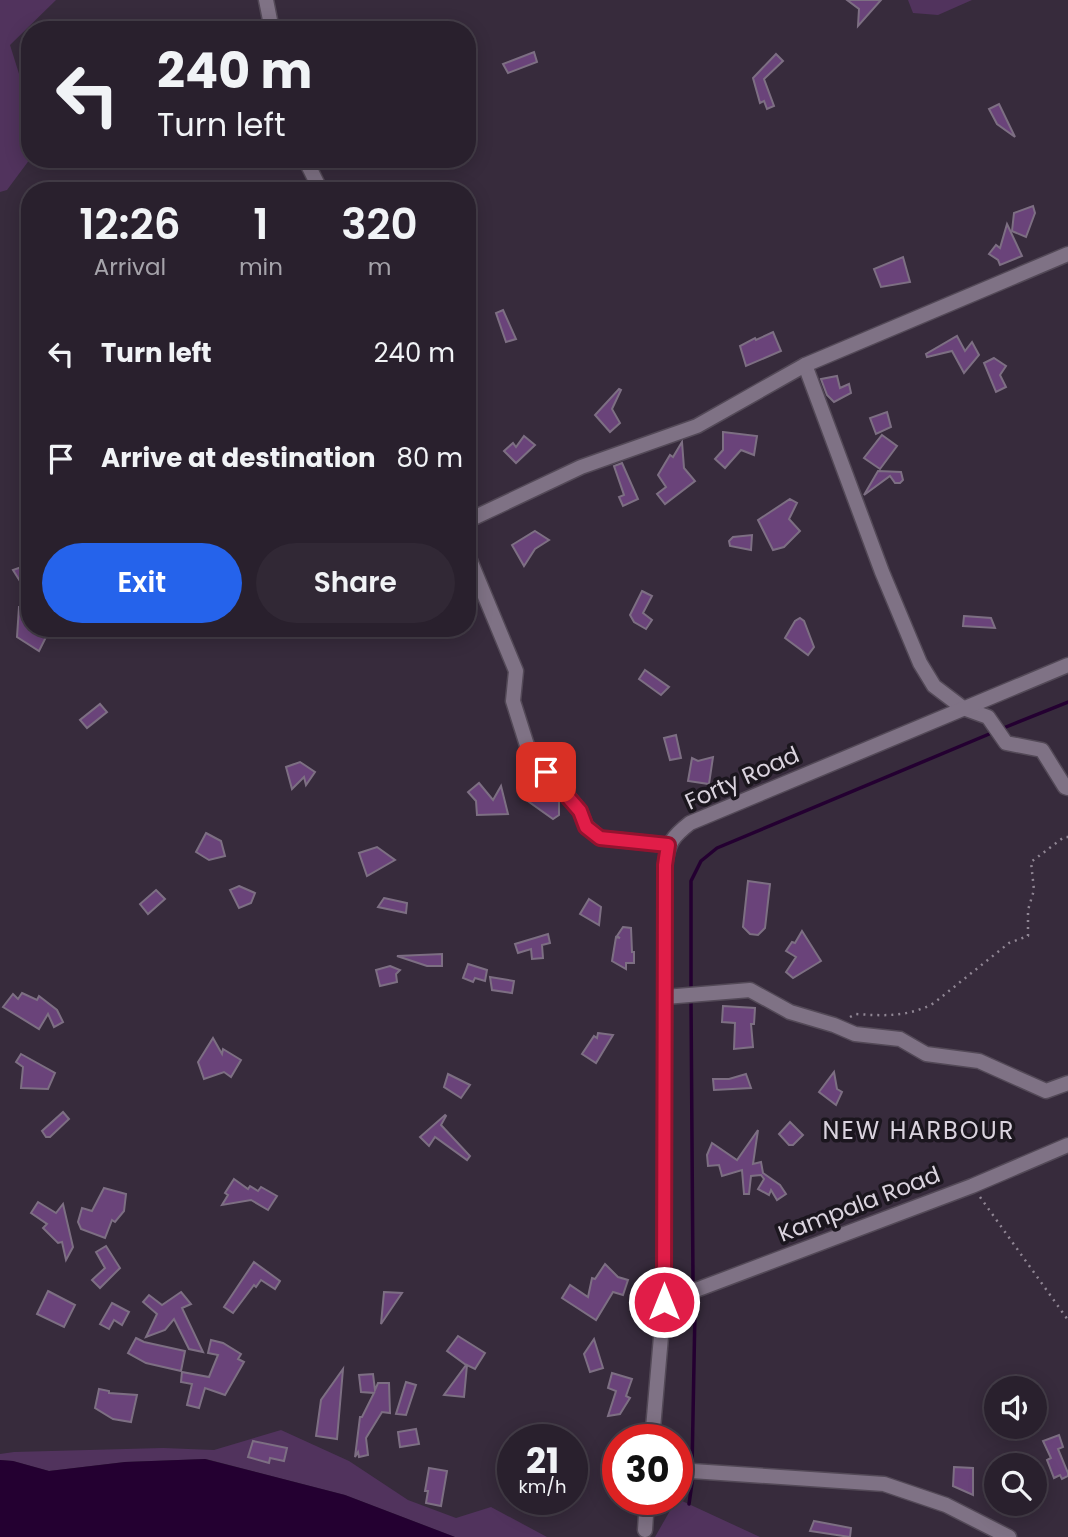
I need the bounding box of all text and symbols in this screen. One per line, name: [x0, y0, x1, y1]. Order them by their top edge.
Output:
text: 240 m: [157, 37, 312, 105]
icon: left: [42, 49, 133, 140]
text: Turn left: [157, 102, 286, 147]
text: 12:26: [79, 195, 181, 254]
text: 1: [253, 195, 269, 254]
text: 320: [341, 195, 418, 254]
text: Arrival: [94, 251, 166, 283]
text: min: [239, 251, 283, 283]
text: m: [368, 251, 391, 283]
icon: left: [42, 335, 80, 373]
text: Turn left: [101, 335, 212, 371]
text: 240 m: [374, 335, 455, 371]
icon: arrive: [42, 440, 80, 478]
text: Arrive at destination: [101, 440, 376, 476]
text: 80 m: [397, 440, 463, 476]
button: Exit: [42, 543, 242, 623]
button: Share: [256, 543, 455, 623]
street label: Forty Road: [680, 739, 804, 817]
pin: [516, 742, 576, 802]
icon: arrive: [527, 753, 565, 791]
district label: NEW HARBOUR: [823, 1114, 1015, 1147]
street label: Kampala Road: [773, 1158, 945, 1250]
position arrow: [627, 1265, 701, 1339]
map controls: [984, 1376, 1047, 1516]
button: sound: [984, 1376, 1047, 1439]
speed limit sign: 30: [602, 1424, 693, 1515]
text: 21: [526, 1436, 559, 1485]
button: search: [984, 1453, 1047, 1516]
text: km/h: [519, 1474, 566, 1499]

